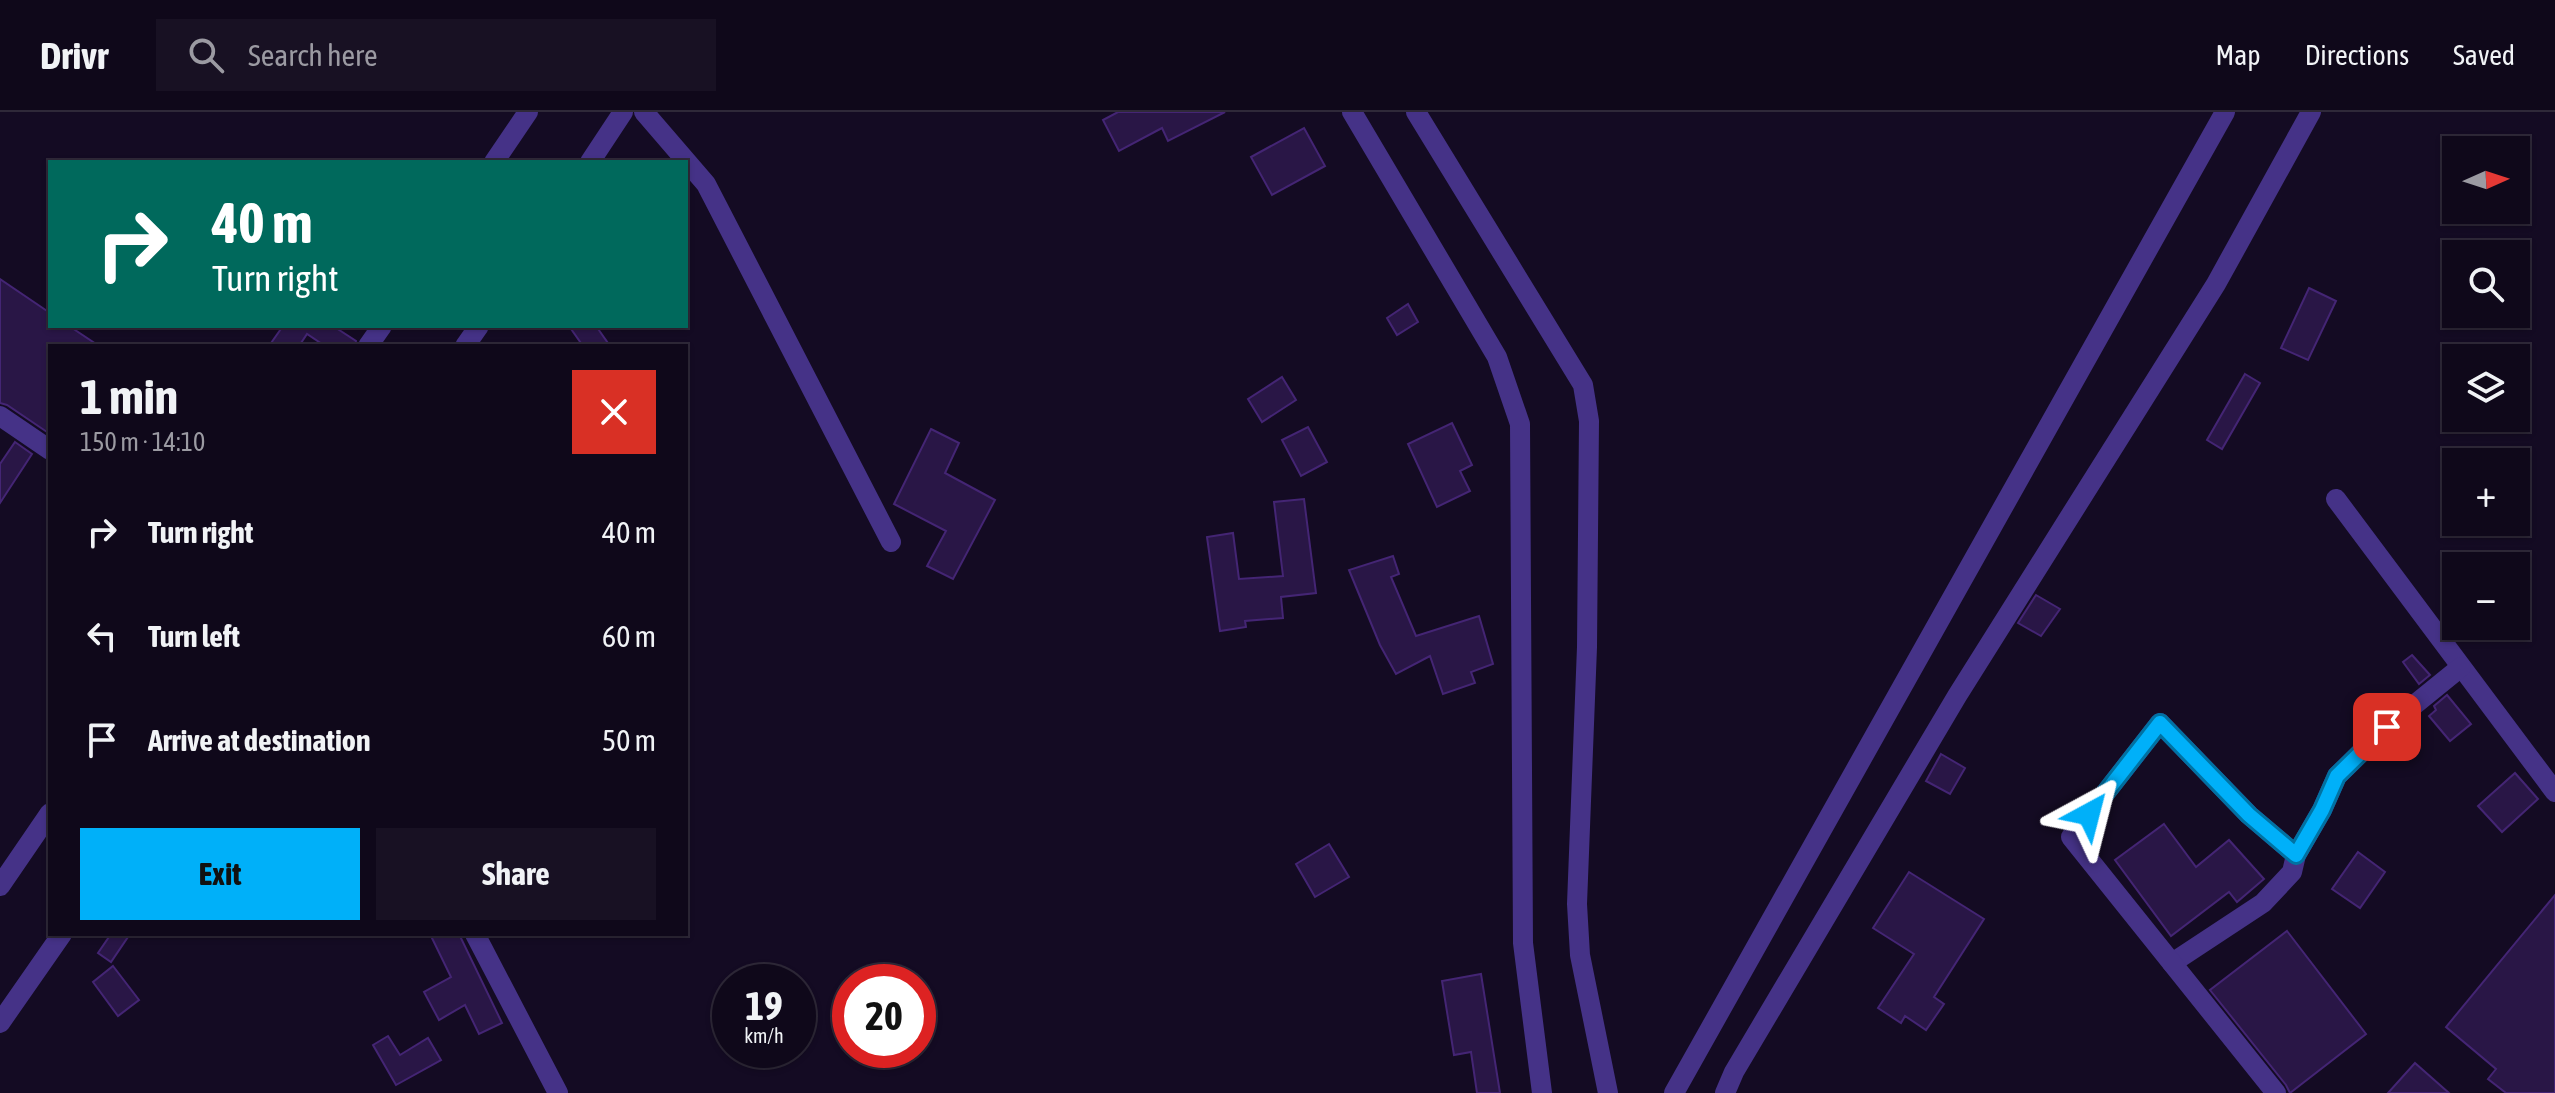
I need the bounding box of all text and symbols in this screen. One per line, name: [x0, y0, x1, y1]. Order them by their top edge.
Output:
search box: [156, 19, 716, 91]
icon: search: [184, 33, 228, 77]
text: Drivr: [40, 34, 108, 77]
text: Search here: [248, 38, 378, 72]
text: Map: [2216, 39, 2261, 71]
text: Directions: [2305, 39, 2409, 71]
text: Saved: [2453, 39, 2515, 71]
north arrow: [2442, 136, 2530, 224]
map controls: [2442, 136, 2530, 640]
text: 40 m: [212, 191, 313, 255]
icon: right: [80, 192, 184, 296]
button: search: [2442, 240, 2530, 328]
text: Turn right: [212, 257, 339, 299]
button: layers: [2442, 344, 2530, 432]
text: 1 min: [80, 369, 178, 424]
button: close: [572, 370, 656, 454]
text: 150 m · 14:10: [80, 427, 205, 457]
button: +: [2442, 448, 2530, 536]
icon: right: [80, 510, 124, 554]
text: Turn right: [148, 515, 254, 549]
text: 40 m: [602, 515, 656, 549]
button: −: [2442, 552, 2530, 640]
icon: left: [80, 614, 124, 658]
text: Turn left: [148, 619, 240, 653]
text: 60 m: [602, 619, 656, 653]
pin: [2353, 693, 2421, 761]
icon: arrive: [2365, 705, 2409, 749]
icon: arrive: [80, 718, 124, 762]
text: Arrive at destination: [148, 723, 370, 757]
text: 50 m: [602, 723, 656, 757]
position arrow: [2047, 772, 2131, 856]
button: Exit: [80, 828, 360, 920]
button: Share: [376, 828, 656, 920]
speed limit sign: 20: [832, 964, 936, 1068]
text: 19: [745, 983, 783, 1028]
text: km/h: [744, 1024, 784, 1047]

